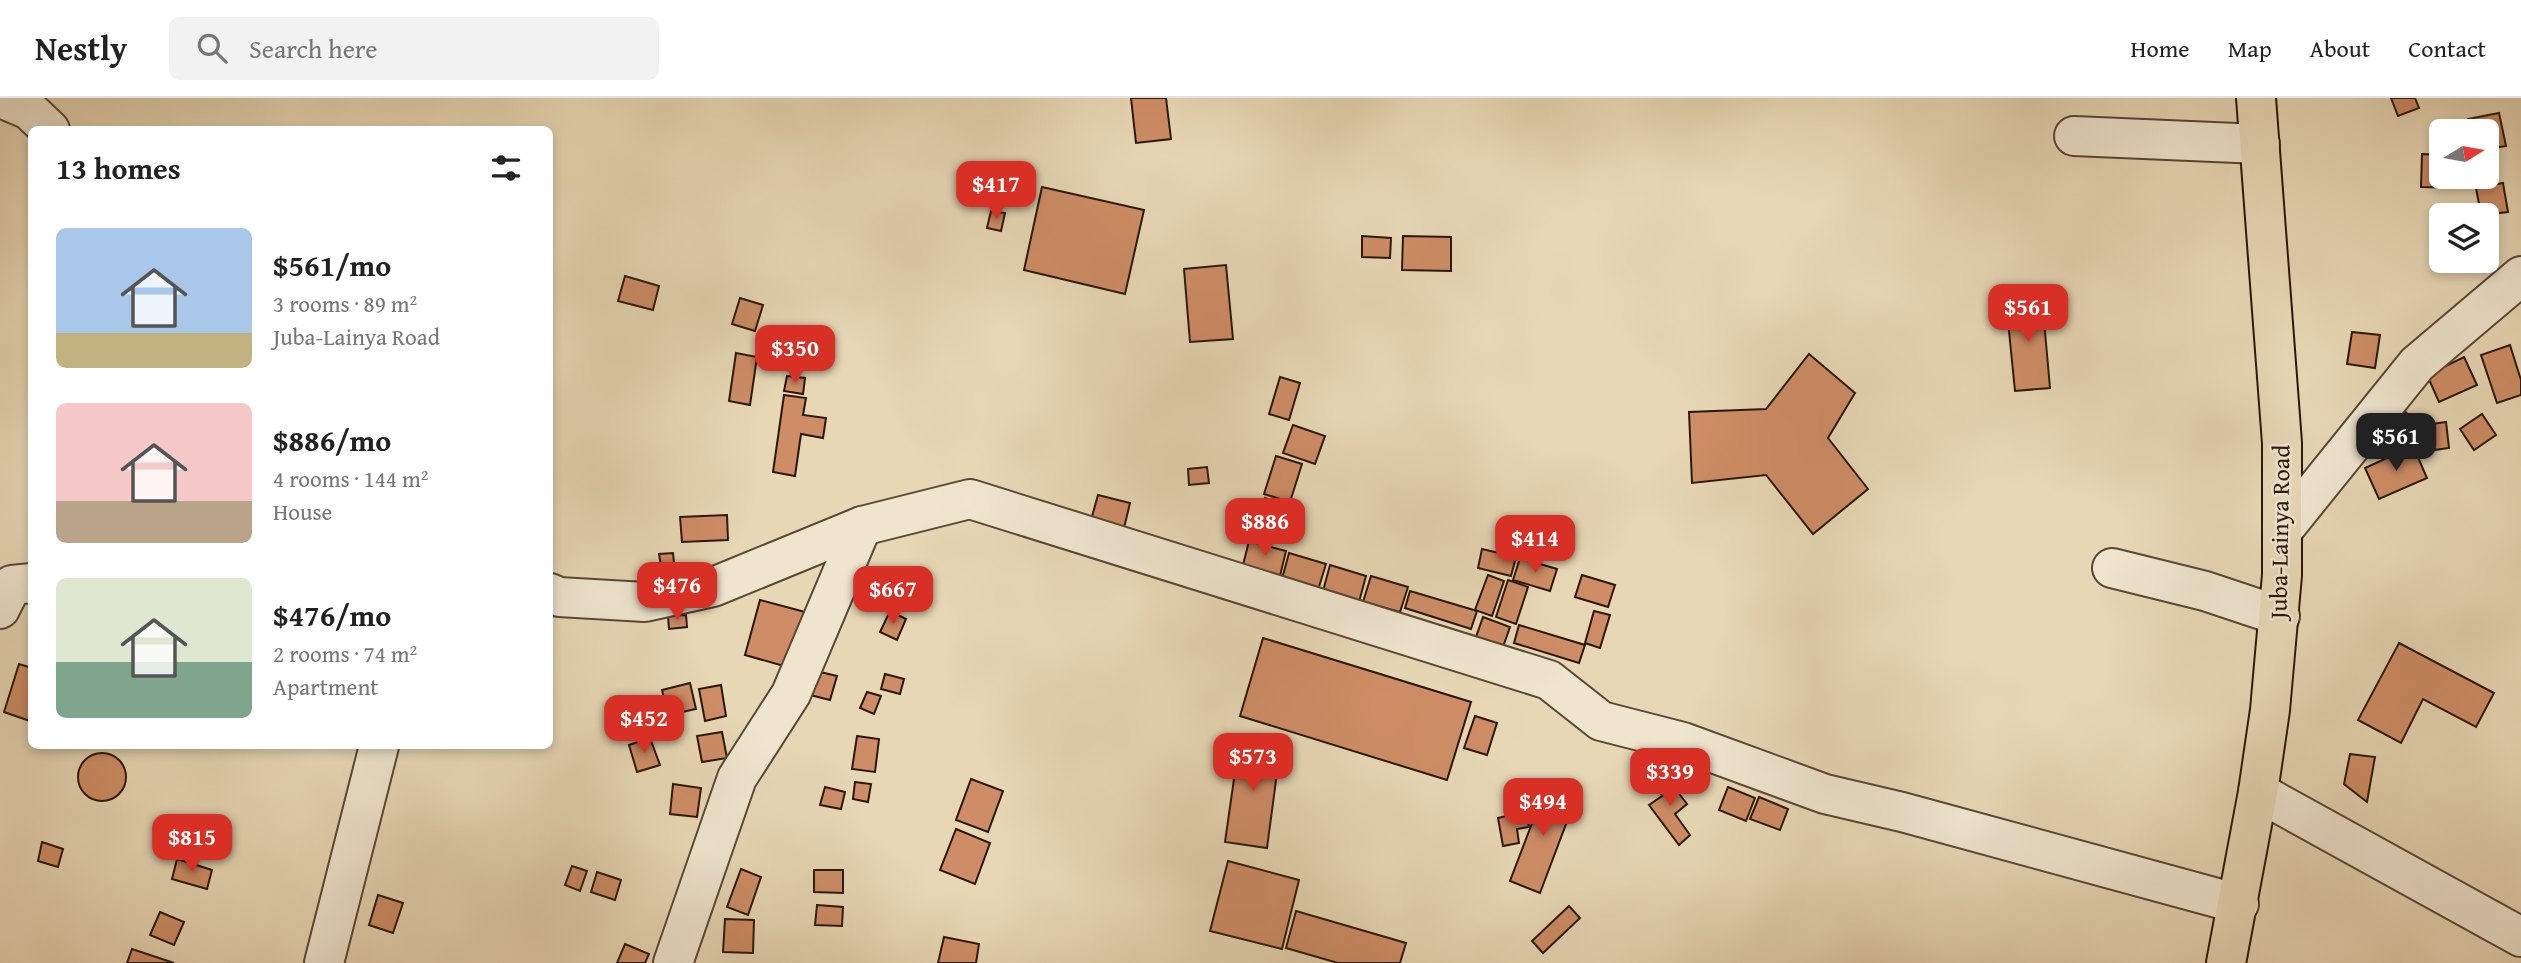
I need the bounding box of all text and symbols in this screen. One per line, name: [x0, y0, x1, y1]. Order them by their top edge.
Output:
search box: [169, 17, 659, 80]
text: Nestly: [35, 24, 127, 72]
icon: search: [193, 29, 231, 67]
text: Search here: [249, 29, 377, 68]
text: Home: [2131, 31, 2190, 66]
text: Map: [2228, 31, 2272, 66]
text: About: [2310, 31, 2370, 66]
text: Contact: [2408, 31, 2486, 66]
north arrow: [2429, 119, 2499, 189]
map controls: [2429, 119, 2499, 273]
text: 13 homes: [56, 146, 181, 190]
icon: filters: [487, 149, 525, 187]
pin: $417: [955, 162, 1037, 221]
text: $417: [972, 167, 1020, 200]
button: layers: [2429, 203, 2499, 273]
text: $561/mo: [273, 243, 391, 287]
icon: home: [112, 256, 196, 340]
pin: $561: [1987, 285, 2069, 344]
text: 3 rooms · 89 m²: [273, 287, 417, 320]
text: $561: [2004, 290, 2052, 323]
text: Juba-Lainya Road: [273, 320, 440, 353]
pin: $350: [754, 326, 836, 385]
text: $350: [771, 331, 819, 364]
pin: $561: [2355, 414, 2437, 473]
text: $886/mo: [273, 418, 391, 462]
text: $561: [2372, 419, 2420, 452]
icon: home: [112, 431, 196, 515]
street label: Juba-Lainya Road: [2260, 444, 2299, 622]
text: 4 rooms · 144 m²: [273, 462, 428, 495]
text: House: [273, 495, 332, 528]
pin: $886: [1224, 498, 1306, 558]
text: $886: [1241, 504, 1289, 537]
pin: $414: [1494, 516, 1576, 575]
text: $414: [1511, 521, 1559, 554]
pin: $476: [636, 562, 718, 622]
pin: $667: [852, 566, 934, 626]
text: $476: [653, 568, 701, 601]
text: $667: [869, 572, 917, 605]
text: $476/mo: [273, 593, 391, 637]
icon: home: [112, 606, 196, 690]
text: 2 rooms · 74 m²: [273, 637, 417, 670]
text: Apartment: [273, 670, 378, 703]
pin: $452: [603, 696, 685, 755]
text: $452: [620, 701, 668, 734]
pin: $573: [1212, 734, 1294, 793]
text: $573: [1229, 739, 1277, 772]
pin: $339: [1629, 748, 1711, 808]
text: $339: [1646, 754, 1694, 787]
pin: $494: [1502, 778, 1584, 838]
text: $494: [1519, 784, 1567, 817]
pin: $815: [151, 814, 233, 874]
text: $815: [168, 820, 216, 853]

